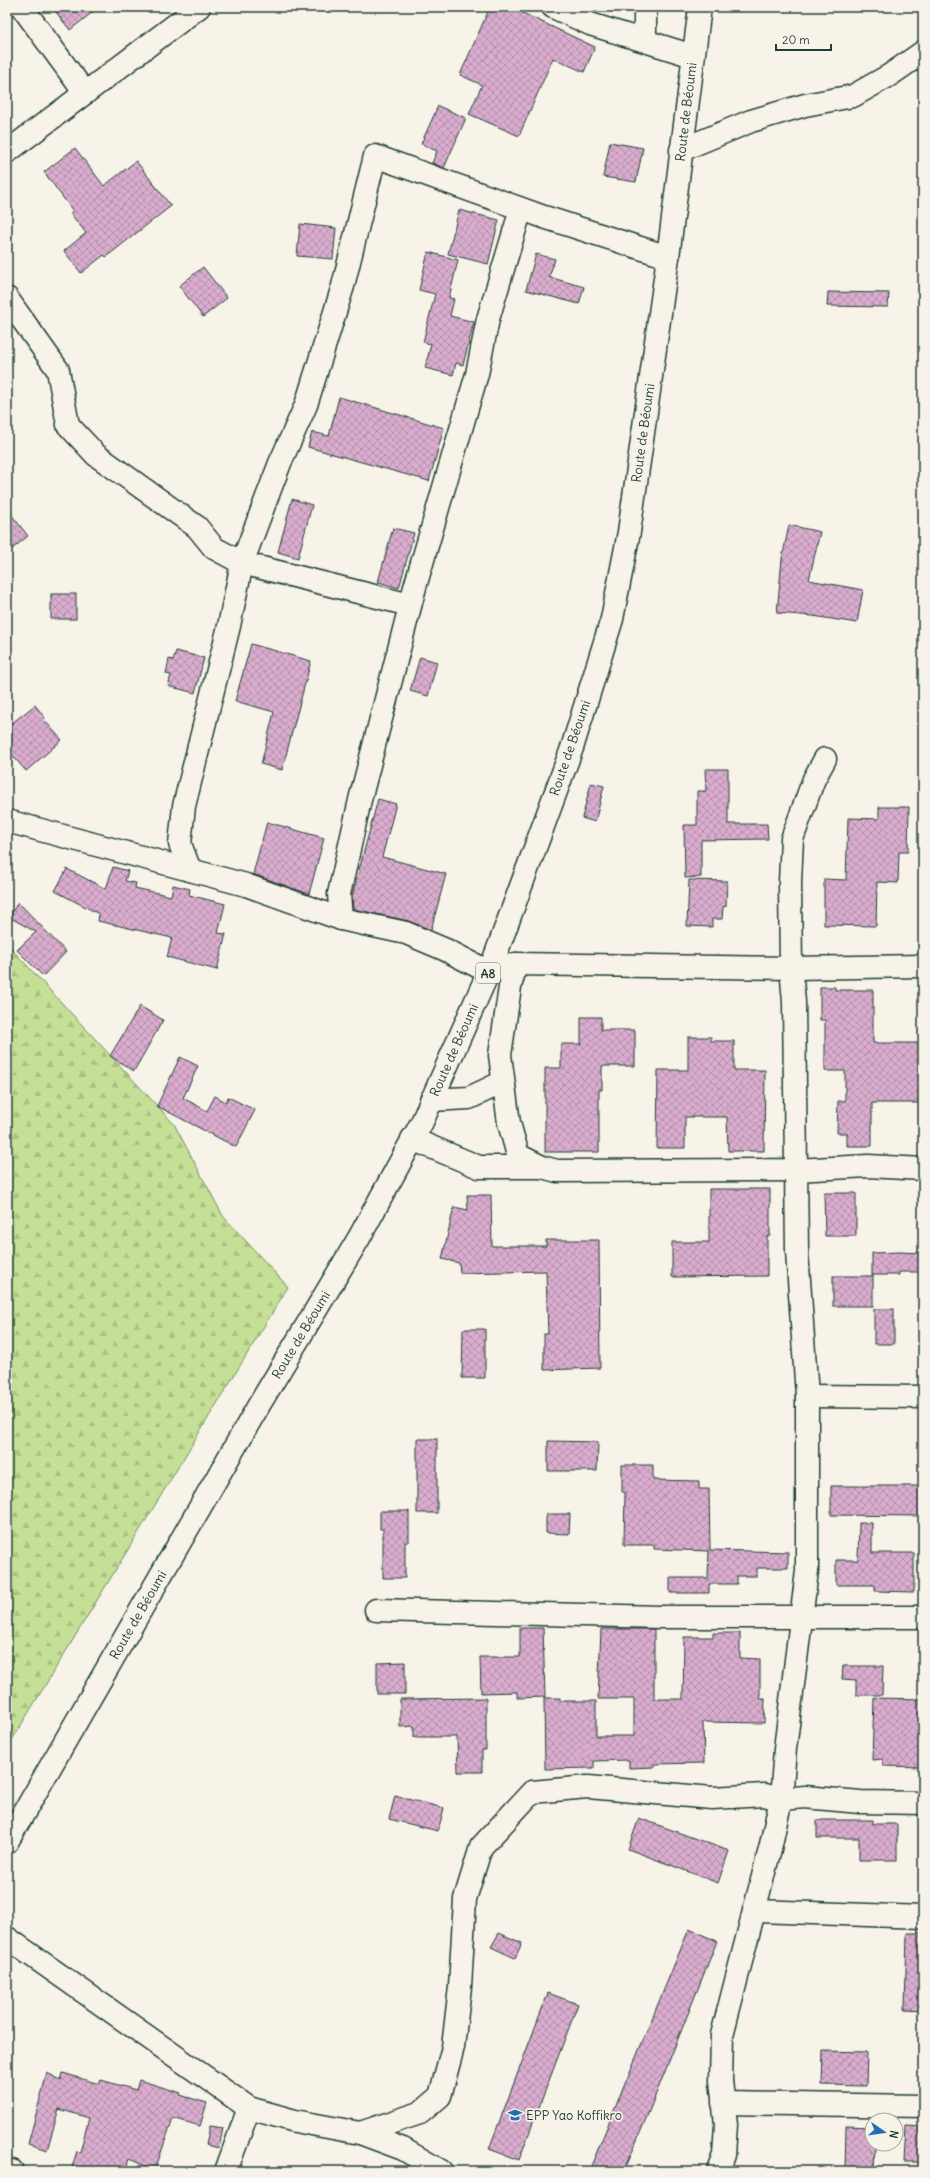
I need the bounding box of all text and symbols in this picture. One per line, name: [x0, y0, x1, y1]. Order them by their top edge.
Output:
scale bar: [776, 26, 831, 52]
text: 20 m: [782, 32, 810, 47]
street label: Route de Béoumi: [671, 61, 701, 163]
street label: Route de Béoumi: [628, 382, 658, 484]
street label: Route de Béoumi: [546, 698, 594, 798]
road number: A8: [476, 963, 500, 983]
street label: Route de Béoumi: [426, 1001, 482, 1099]
street label: Route de Béoumi: [268, 1288, 334, 1382]
street label: Route de Béoumi: [106, 1567, 170, 1662]
school or university icon: EPP Yao Koffikro: [507, 2107, 523, 2123]
place label: EPP Yao Koffikro: [526, 2107, 622, 2124]
north arrow: [864, 2112, 904, 2152]
text: N: [886, 2129, 901, 2140]

